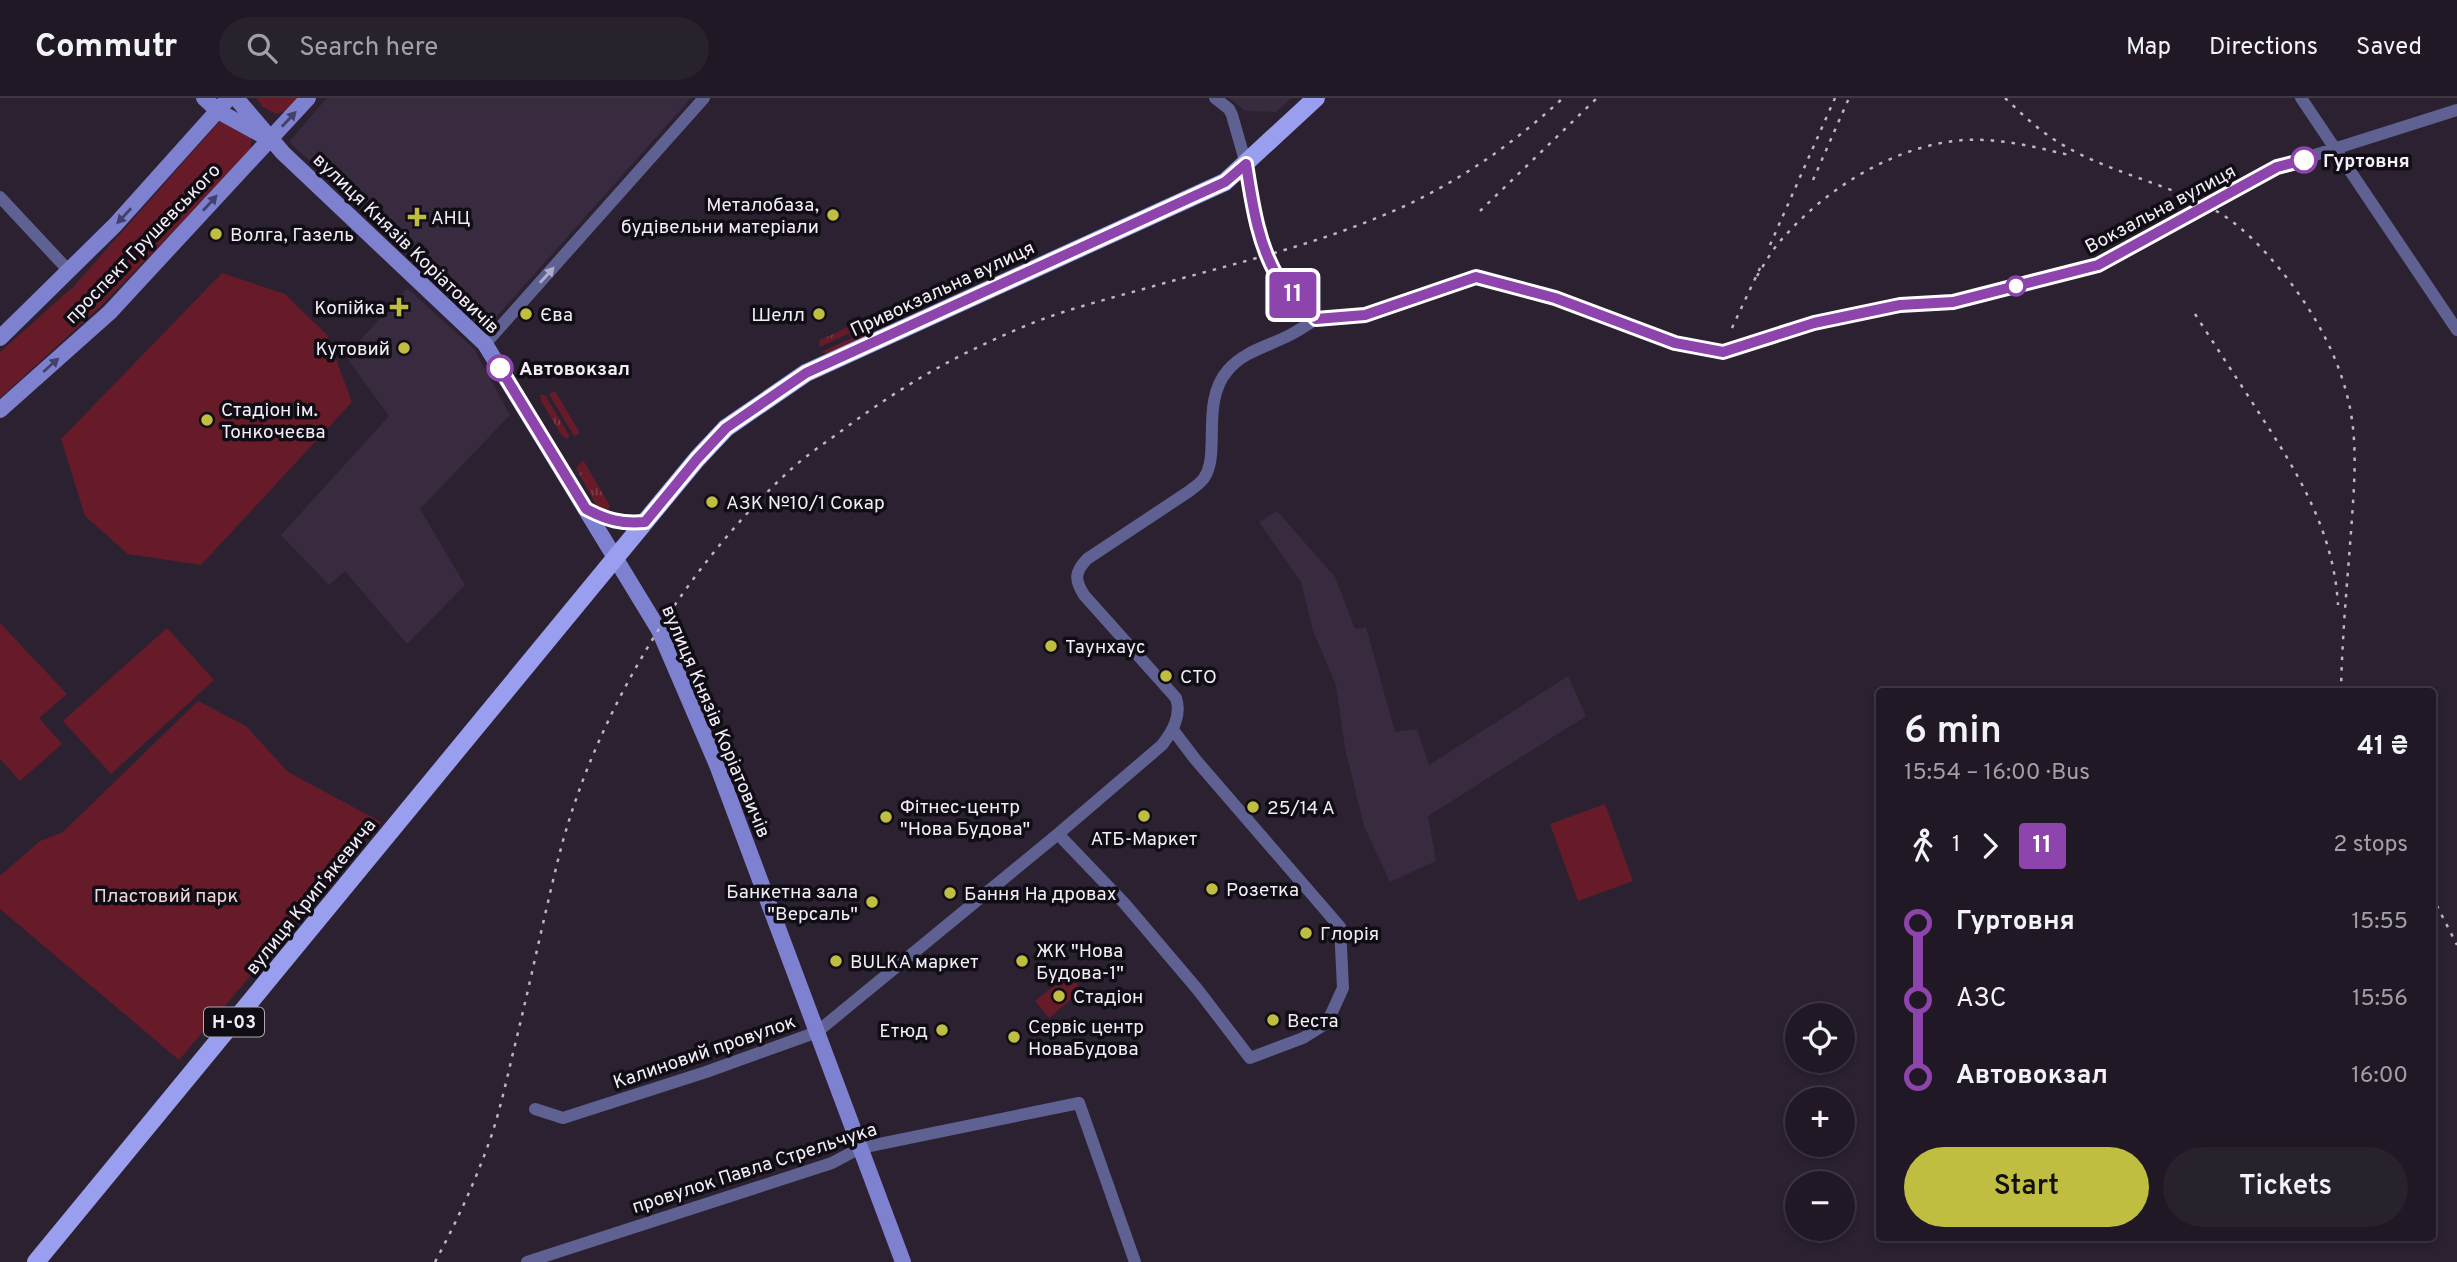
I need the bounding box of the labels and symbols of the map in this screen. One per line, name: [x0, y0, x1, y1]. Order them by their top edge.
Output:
one-way arrow: [281, 111, 297, 128]
marker: Гуртовня: [2291, 147, 2317, 173]
street label: вулиця Князів Коріатовичів: [307, 149, 504, 340]
place label: Гуртовня: [2323, 150, 2410, 174]
street label: проспект Грушевського: [61, 159, 226, 330]
street label: Вокзальна вулиця: [2081, 160, 2241, 260]
one-way arrow: [202, 194, 218, 211]
place label: Металобаза, будівельни матеріали: [621, 194, 819, 240]
one-way arrow: [116, 207, 132, 224]
place label: АНЦ: [431, 207, 471, 231]
marker: Металобаза, будівельни матеріали: [825, 207, 841, 223]
marker: АНЦ: [409, 209, 425, 225]
place label: Волга, Газель: [230, 224, 354, 248]
marker: Волга, Газель: [208, 226, 224, 242]
street label: Привокзальна вулиця: [847, 237, 1039, 343]
one-way arrow: [539, 266, 555, 284]
line badge: 11: [1262, 272, 1324, 318]
unlabelled marker: [2006, 276, 2026, 296]
place label: Копійка: [314, 297, 385, 321]
marker: Копійка: [391, 299, 407, 315]
place label: Єва: [540, 304, 573, 328]
place label: Шелл: [751, 304, 805, 328]
marker: Єва: [518, 306, 534, 322]
marker: Шелл: [811, 306, 827, 322]
place label: Кутовий: [315, 338, 390, 362]
marker: Кутовий: [396, 340, 412, 356]
marker: Автовокзал: [487, 355, 513, 381]
one-way arrow: [42, 357, 59, 373]
place label: Автовокзал: [519, 358, 630, 382]
place label: Стадіон ім. Тонкочеєва: [221, 399, 326, 445]
marker: Стадіон ім. Тонкочеєва: [199, 412, 215, 428]
place label: АЗК №10/1 Сокар: [726, 492, 885, 516]
marker: АЗК №10/1 Сокар: [704, 494, 720, 510]
street label: вулиця Князів Коріатовичів: [655, 602, 775, 842]
place label: Таунхаус: [1065, 636, 1146, 660]
marker: Таунхаус: [1043, 638, 1059, 654]
place label: СТО: [1180, 666, 1217, 690]
marker: СТО: [1158, 668, 1174, 684]
place label: Фітнес-центр "Нова Будова": [900, 796, 1030, 842]
place label: 25/14 А: [1267, 797, 1335, 821]
marker: 25/14 А: [1245, 799, 1261, 815]
marker: АТБ-Маркет: [1136, 808, 1152, 824]
marker: Фітнес-центр "Нова Будова": [878, 809, 894, 825]
street label: вулиця Крипʼякевича: [241, 814, 382, 980]
place label: АТБ-Маркет: [1091, 828, 1198, 852]
place label: Розетка: [1226, 879, 1299, 903]
place label: Банкетна зала "Версаль": [726, 881, 858, 927]
marker: Розетка: [1204, 881, 1220, 897]
place label: Бання На дровах: [964, 883, 1117, 907]
park label: Пластовий парк: [94, 885, 238, 909]
marker: Бання На дровах: [942, 885, 958, 901]
marker: Банкетна зала "Версаль": [864, 894, 880, 910]
place label: Глорія: [1320, 923, 1379, 947]
marker: Глорія: [1298, 925, 1314, 941]
place label: ЖК "Нова Будова-1": [1036, 940, 1124, 986]
place label: BULKA маркет: [850, 951, 979, 975]
marker: BULKA маркет: [828, 953, 844, 969]
marker: ЖК "Нова Будова-1": [1014, 953, 1030, 969]
place label: Стадіон: [1073, 986, 1143, 1010]
marker: Стадіон: [1051, 988, 1067, 1004]
road number: Н-03: [204, 1007, 264, 1037]
street label: Калиновий провулок: [610, 1010, 799, 1095]
place label: Веста: [1287, 1010, 1338, 1034]
marker: Веста: [1265, 1012, 1281, 1028]
place label: Сервіс центр НоваБудова: [1028, 1016, 1144, 1062]
place label: Етюд: [879, 1020, 928, 1044]
marker: Етюд: [934, 1022, 950, 1038]
marker: Сервіс центр НоваБудова: [1006, 1029, 1022, 1045]
street label: провулок Павла Стрельчука: [629, 1118, 880, 1220]

